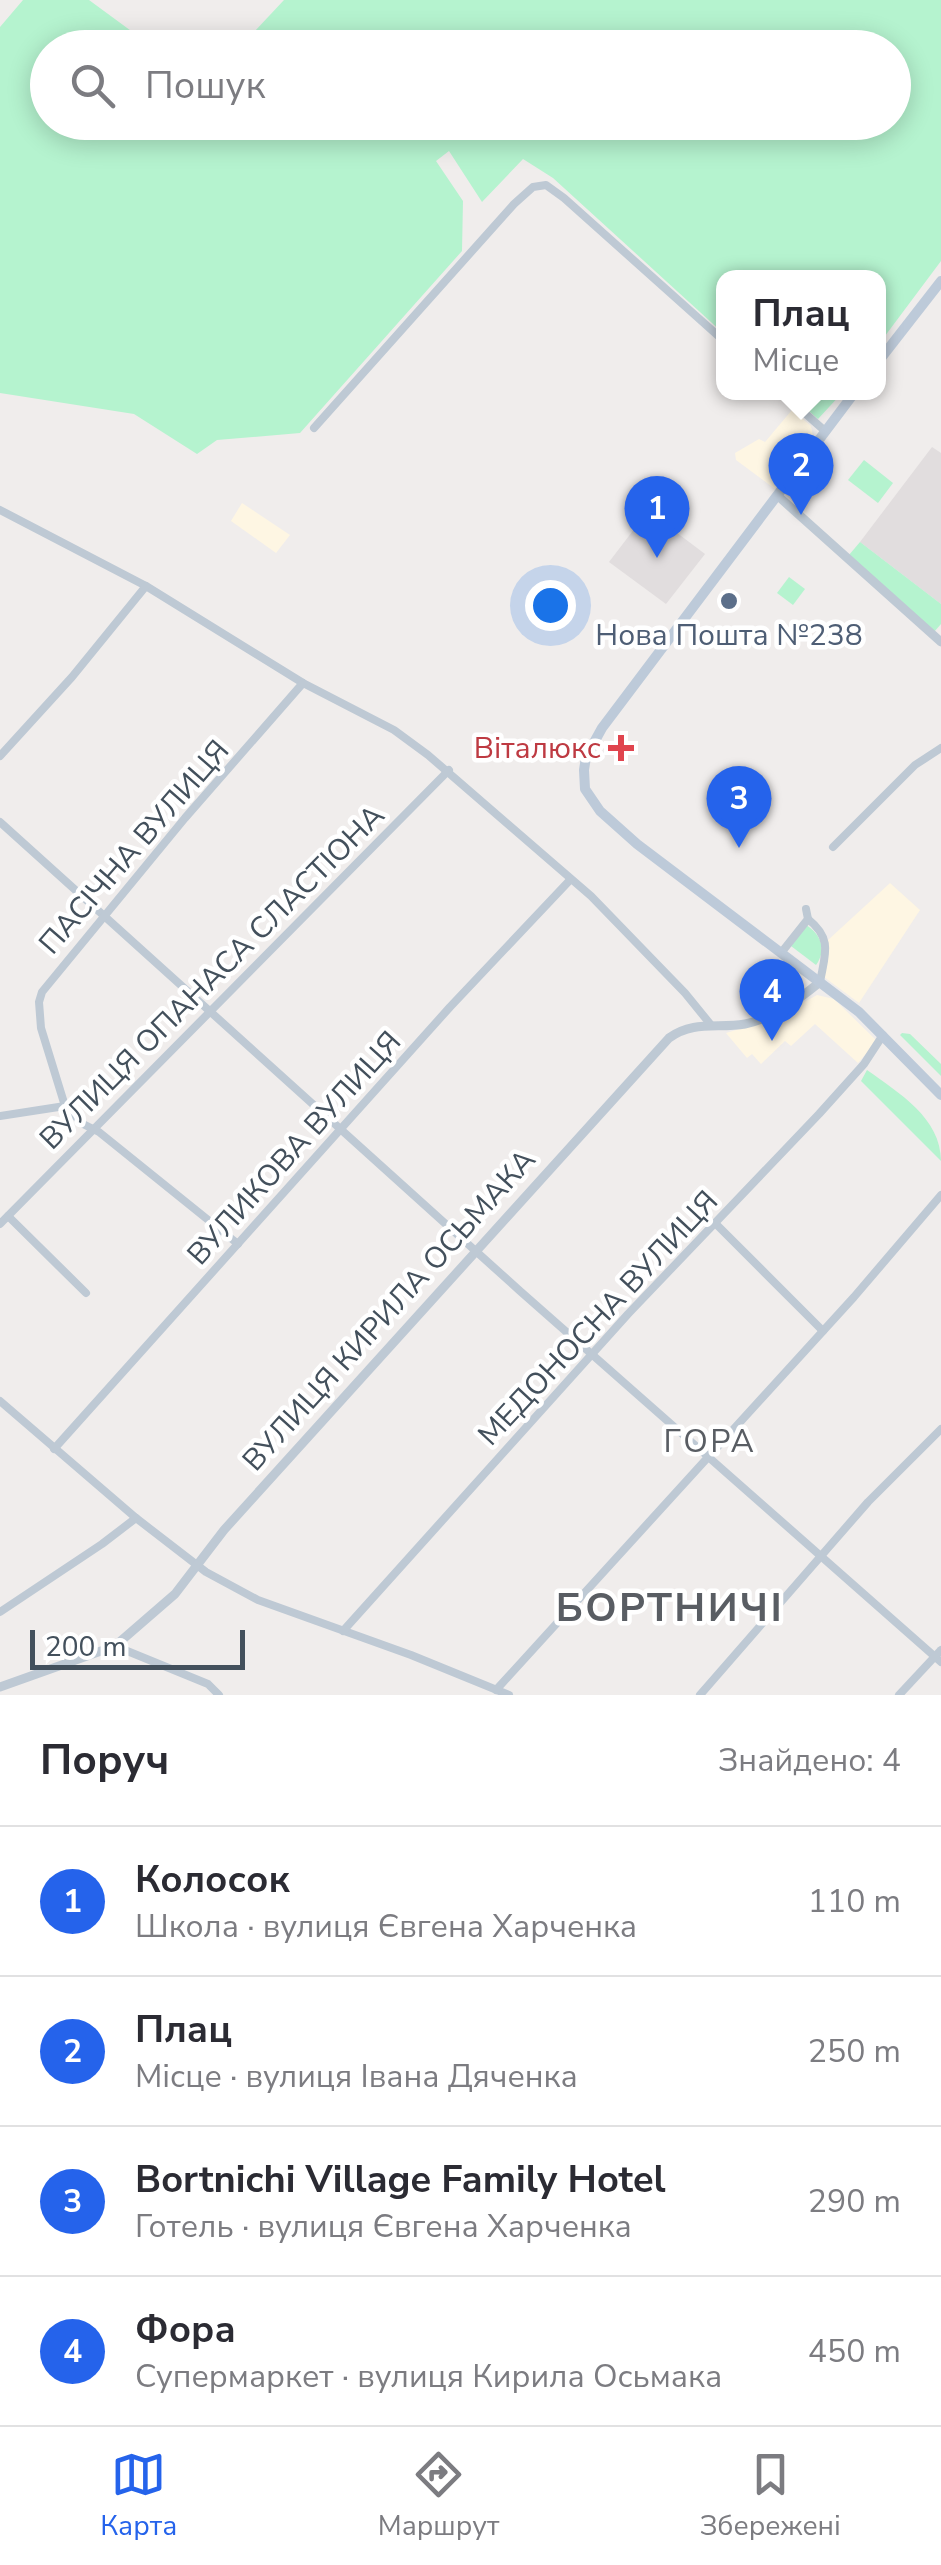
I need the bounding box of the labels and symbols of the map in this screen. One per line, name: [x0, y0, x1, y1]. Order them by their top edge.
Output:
pin: 2: [768, 432, 834, 515]
pin: 1: [624, 476, 690, 558]
your location: [525, 580, 576, 631]
marker: Нова Пошта №238: [718, 590, 740, 612]
place label: Нова Пошта №238: [595, 615, 863, 656]
place label: Віталюкс: [474, 728, 601, 769]
street label: ПАСІЧНА ВУЛИЦЯ: [30, 731, 239, 963]
marker: Віталюкс: [610, 737, 632, 759]
pin: 3: [706, 766, 772, 848]
street label: ВУЛИЦЯ ОПАНАСА СЛАСТІОНА: [31, 796, 394, 1159]
pin: 4: [740, 958, 804, 1041]
street label: ВУЛИКОВА ВУЛИЦЯ: [178, 1023, 411, 1274]
street label: ВУЛИЦЯ КИРИЛА ОСЬМАКА: [234, 1140, 545, 1480]
street label: МЕДОНОСНА ВУЛИЦЯ: [469, 1182, 728, 1455]
district label: ГОРА: [664, 1420, 756, 1463]
district label: БОРТНИЧІ: [556, 1581, 784, 1635]
scale bar: [30, 1625, 245, 1670]

